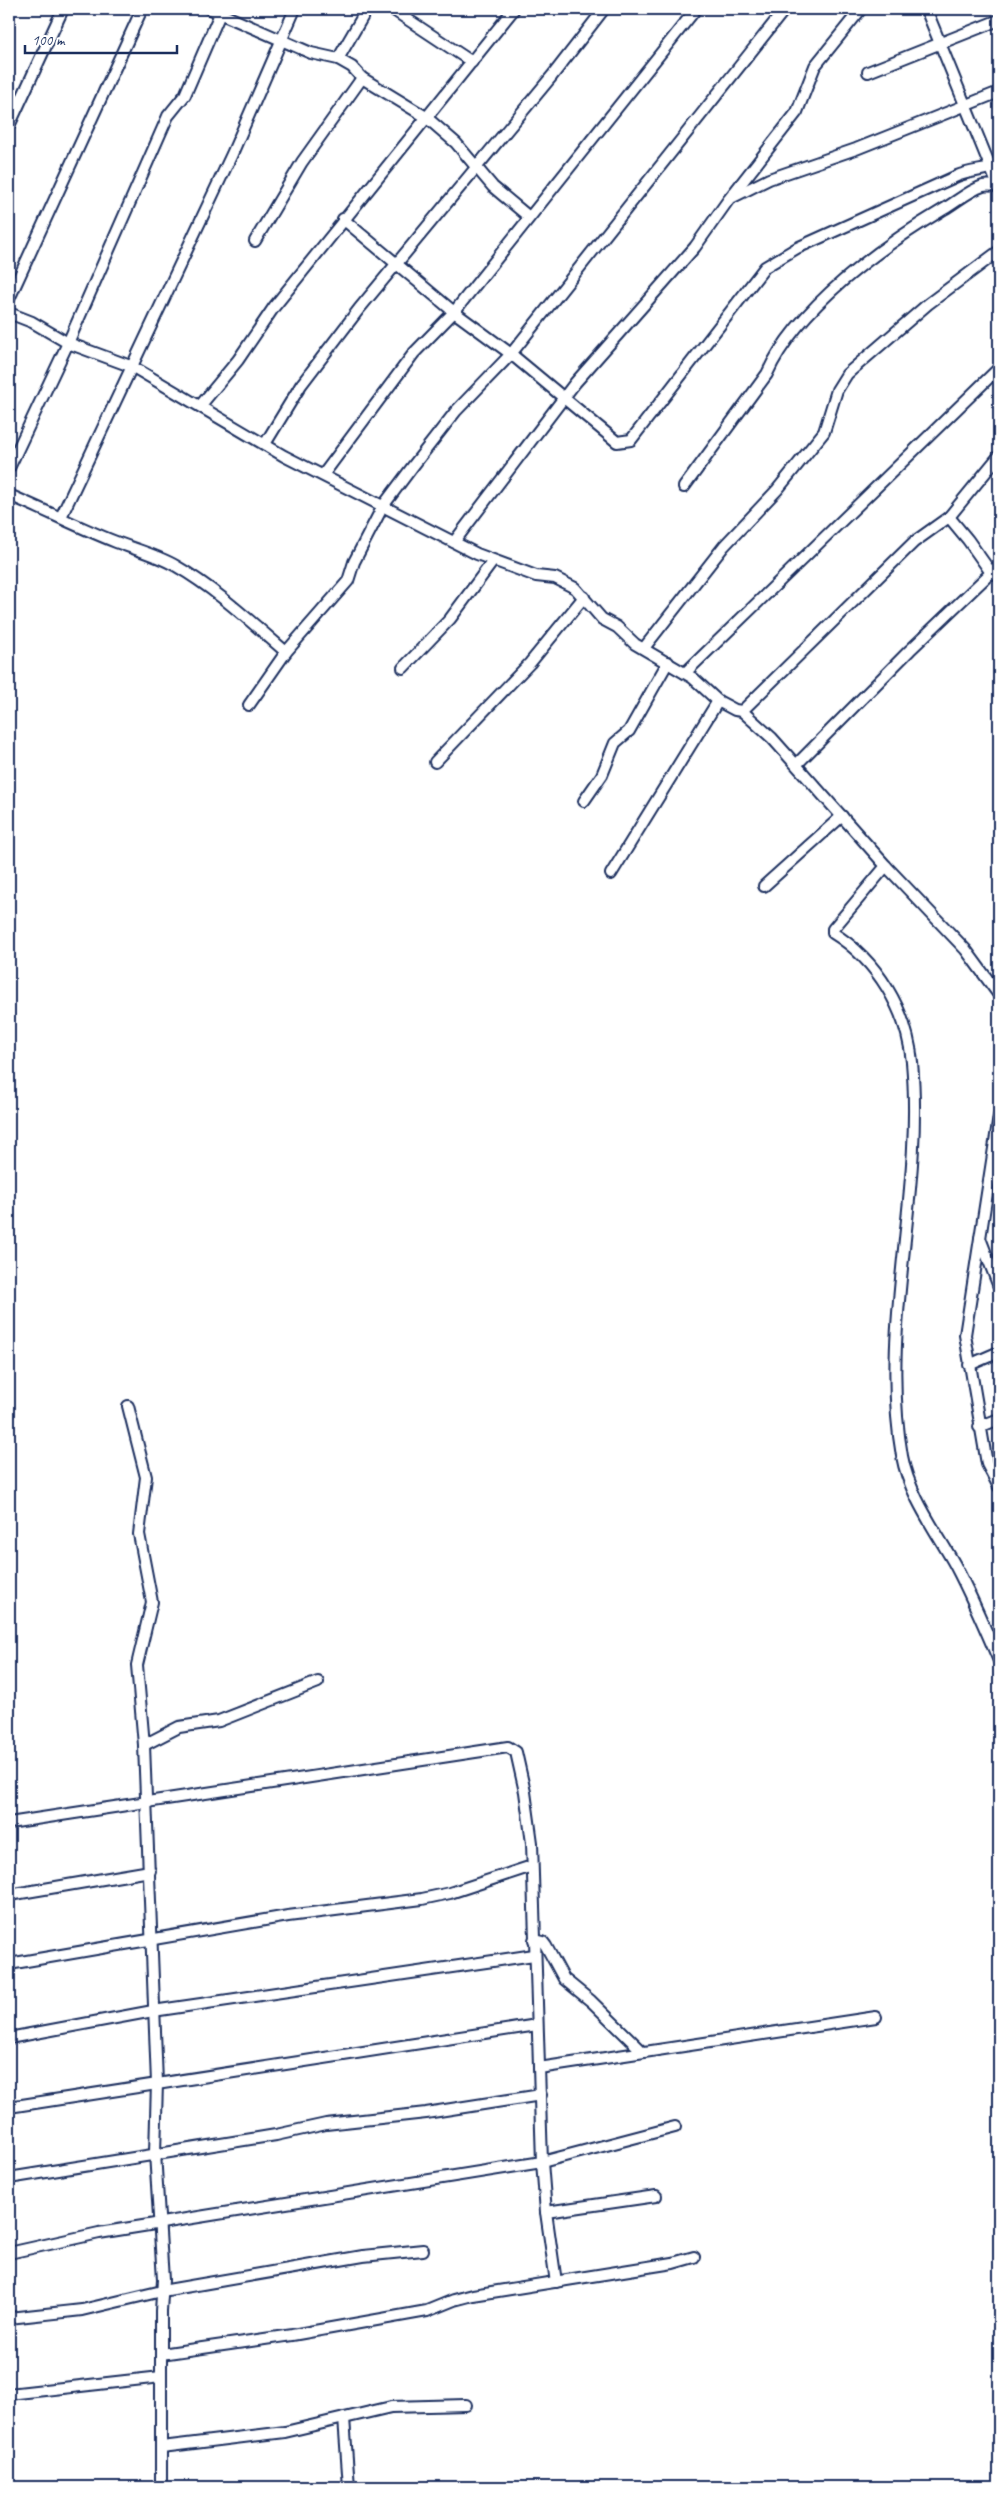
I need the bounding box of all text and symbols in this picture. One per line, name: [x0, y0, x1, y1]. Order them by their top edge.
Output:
scale bar: [25, 22, 178, 54]
text: 100 m: [32, 31, 66, 50]

